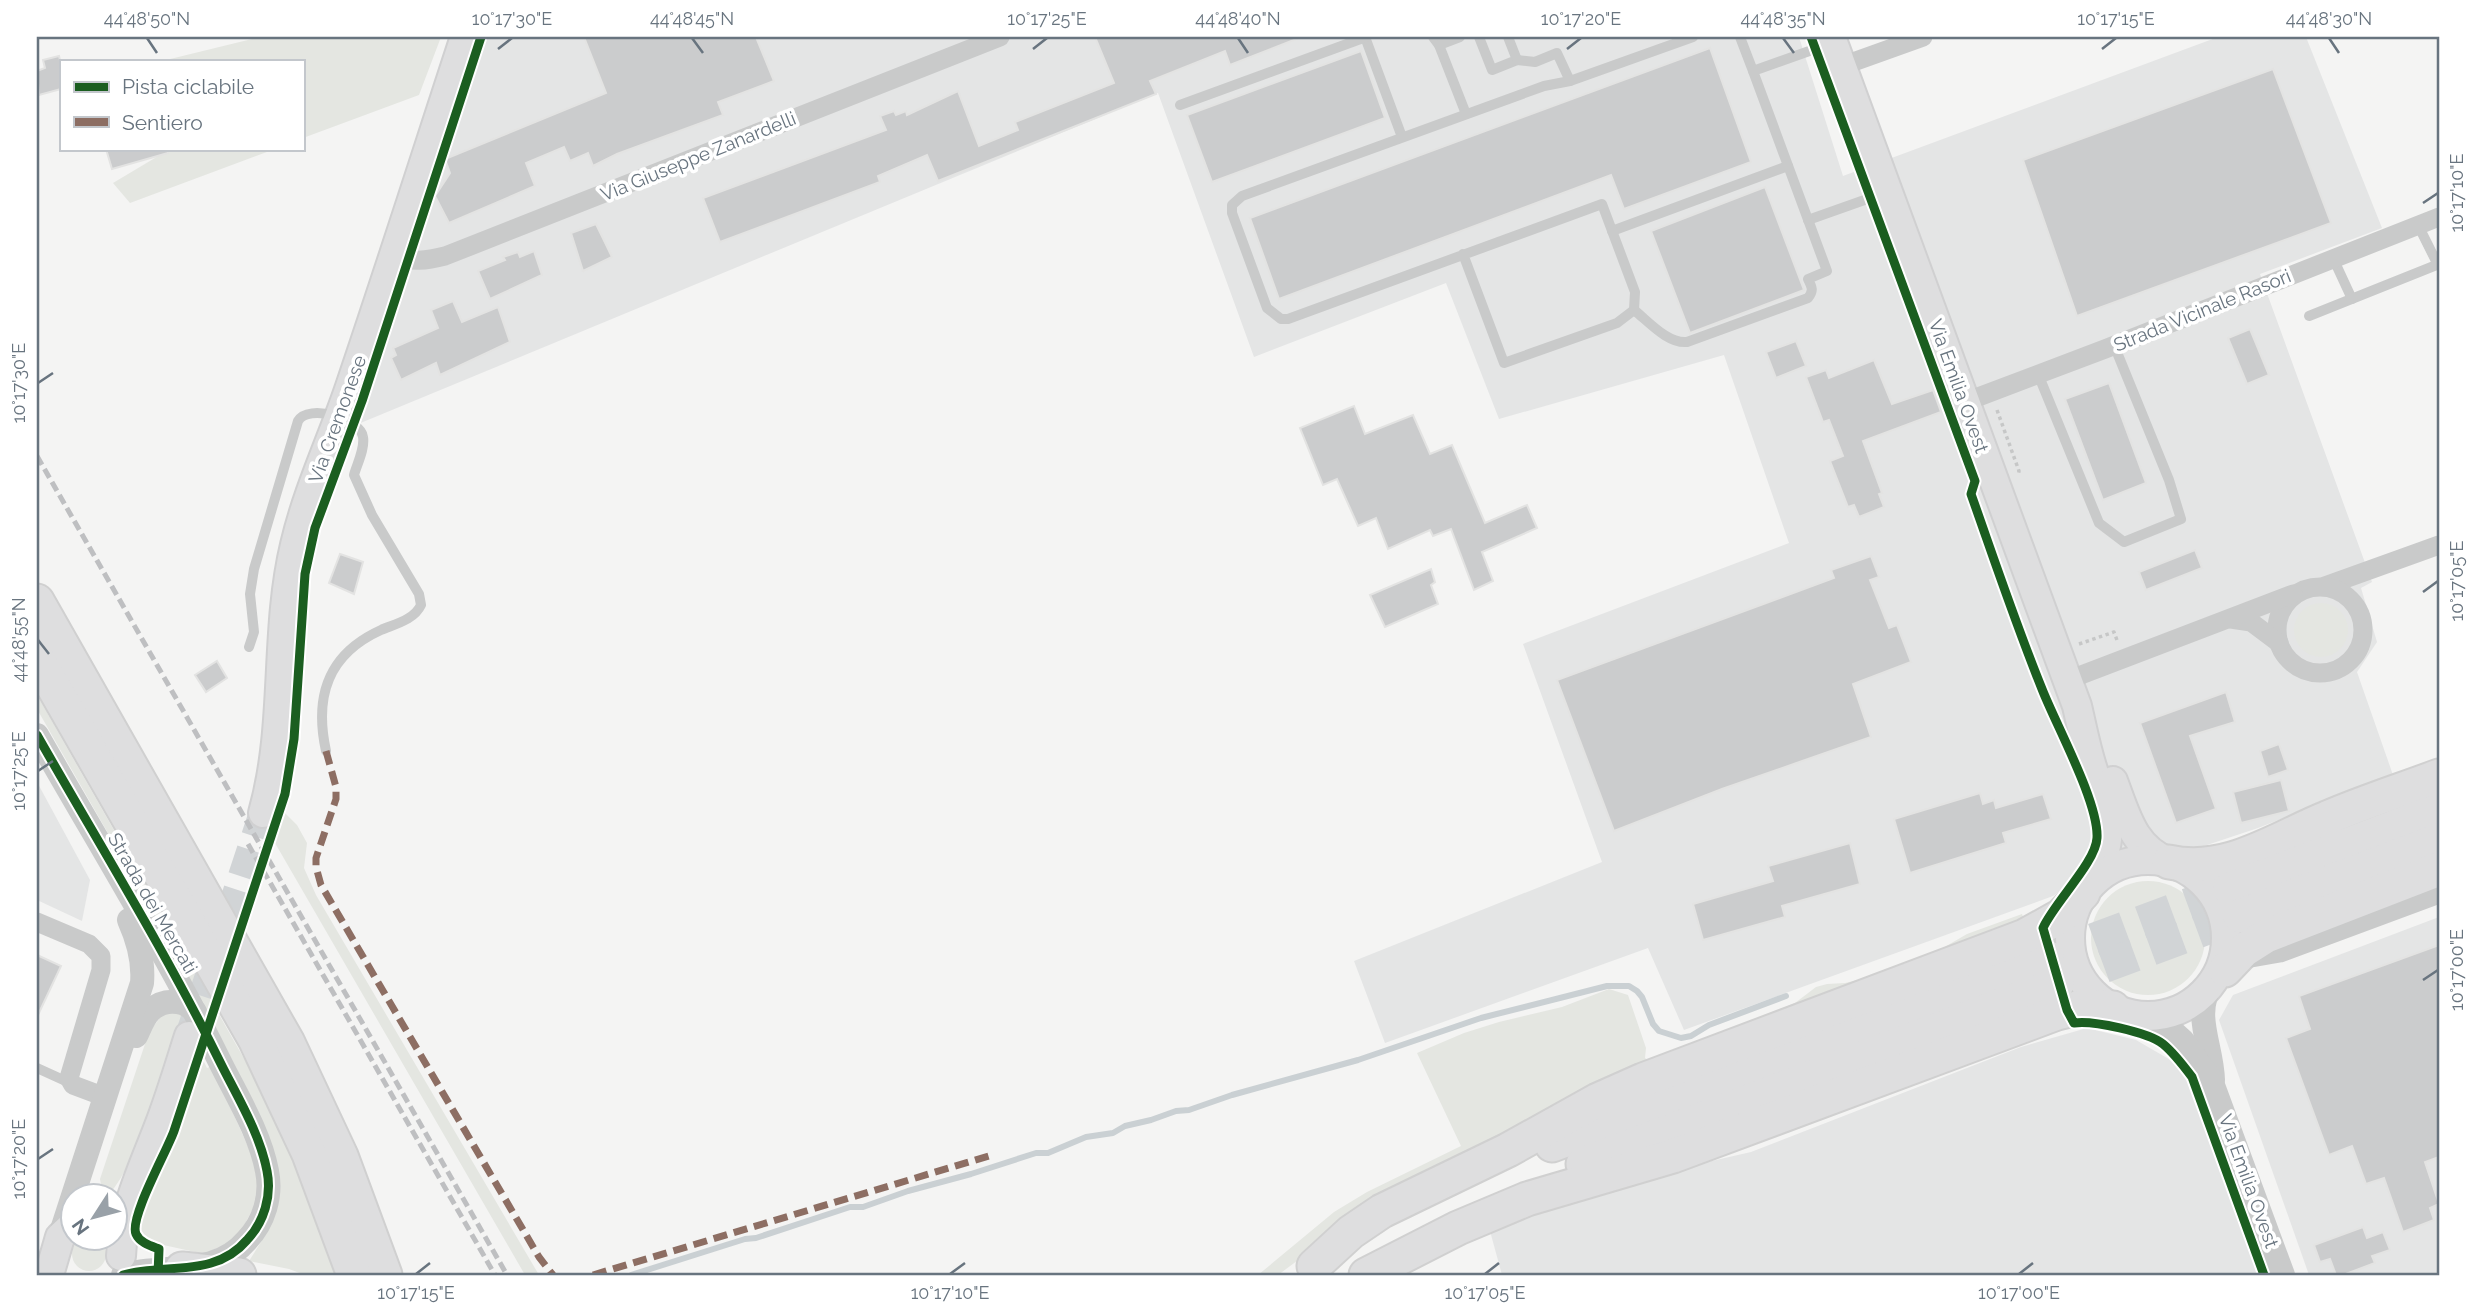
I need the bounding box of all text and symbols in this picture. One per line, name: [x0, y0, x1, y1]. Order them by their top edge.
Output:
text: 44°48'50"N: [104, 8, 190, 29]
text: 10°17'30"E: [472, 8, 552, 29]
text: 44°48'45"N: [650, 8, 734, 29]
text: 10°17'25"E: [1007, 8, 1087, 29]
text: 44°48'40"N: [1195, 8, 1281, 29]
text: 10°17'20"E: [1541, 8, 1621, 29]
text: 44°48'35"N: [1740, 8, 1826, 29]
text: 10°17'15"E: [2077, 8, 2155, 29]
text: 44°48'30"N: [2286, 8, 2372, 29]
legend: [60, 60, 304, 150]
text: Pista ciclabile: [122, 74, 254, 99]
street label: Via Giuseppe Zanardelli: [597, 107, 799, 205]
text: Sentiero: [122, 110, 203, 135]
text: 10°17'10"E: [2446, 154, 2467, 232]
street label: Strada Vicinale Rasori: [2110, 264, 2294, 356]
street label: Via Emilia Ovest: [1925, 316, 1994, 456]
text: 10°17'30"E: [8, 343, 29, 423]
street label: Via Cremonese: [304, 352, 370, 486]
text: 10°17'05"E: [2446, 541, 2467, 621]
text: 44°48'55"N: [8, 597, 29, 683]
text: 10°17'25"E: [8, 731, 29, 811]
street label: Strada dei Mercati: [104, 829, 202, 977]
text: 10°17'00"E: [2446, 929, 2467, 1011]
street label: Via Emilia Ovest: [2215, 1111, 2284, 1251]
text: 10°17'20"E: [8, 1119, 29, 1199]
north arrow: [60, 1182, 130, 1252]
text: N: [67, 1215, 93, 1239]
text: 10°17'15"E: [377, 1282, 455, 1303]
text: 10°17'10"E: [911, 1282, 989, 1303]
text: 10°17'05"E: [1445, 1282, 1525, 1303]
text: 10°17'00"E: [1978, 1282, 2060, 1303]

